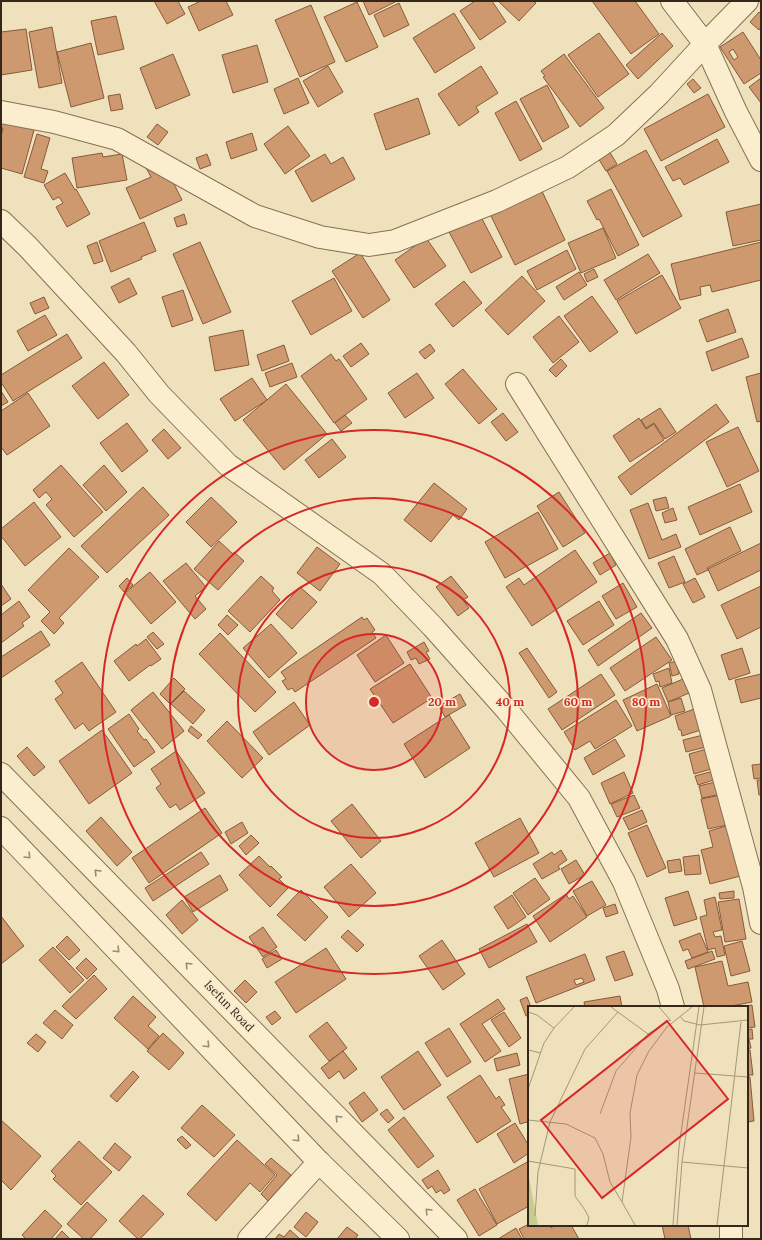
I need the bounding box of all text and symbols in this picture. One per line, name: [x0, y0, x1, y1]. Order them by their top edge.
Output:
text: 20 m: [428, 694, 456, 709]
text: 40 m: [496, 694, 524, 709]
text: 60 m: [564, 694, 592, 709]
text: 80 m: [632, 694, 660, 709]
centre of rings: [367, 695, 381, 709]
one-way arrow: [23, 851, 31, 859]
one-way arrow: [94, 869, 102, 877]
one-way arrow: [113, 945, 120, 953]
one-way arrow: [185, 962, 193, 970]
street label: Isefun Road: [201, 977, 257, 1034]
inset map: [528, 1006, 748, 1226]
one-way arrow: [202, 1040, 209, 1047]
one-way arrow: [335, 1115, 343, 1123]
one-way arrow: [292, 1134, 299, 1142]
one-way arrow: [426, 1208, 433, 1216]

